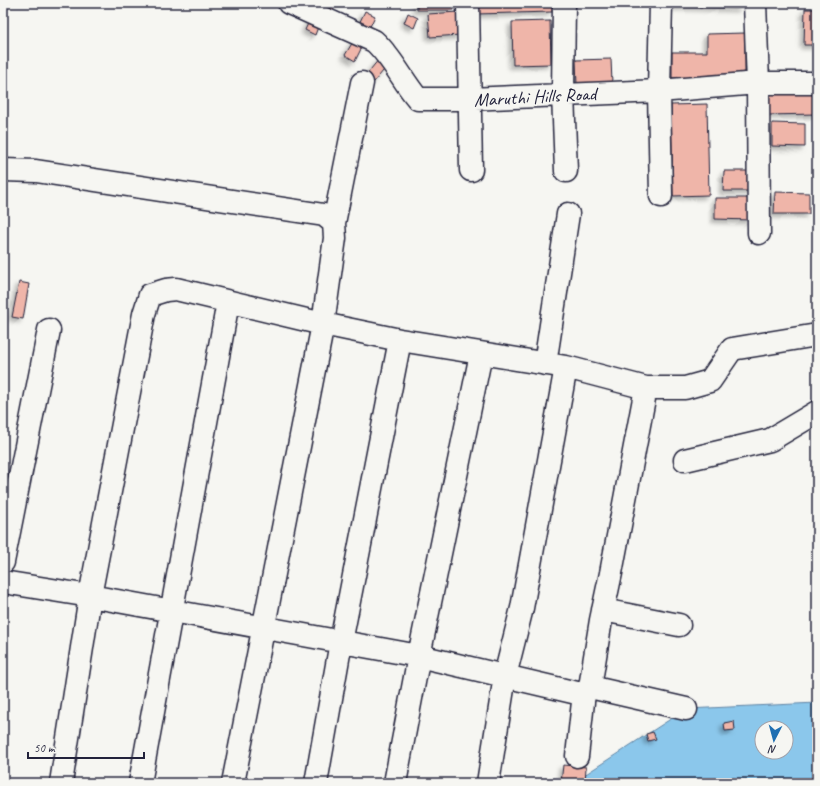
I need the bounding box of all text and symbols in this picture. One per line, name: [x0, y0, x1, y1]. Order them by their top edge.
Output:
street label: Maruthi Hills Road: [473, 82, 600, 112]
north arrow: [754, 720, 794, 760]
scale bar: [28, 734, 144, 760]
text: 50 m: [34, 740, 56, 756]
text: N: [767, 742, 777, 757]

